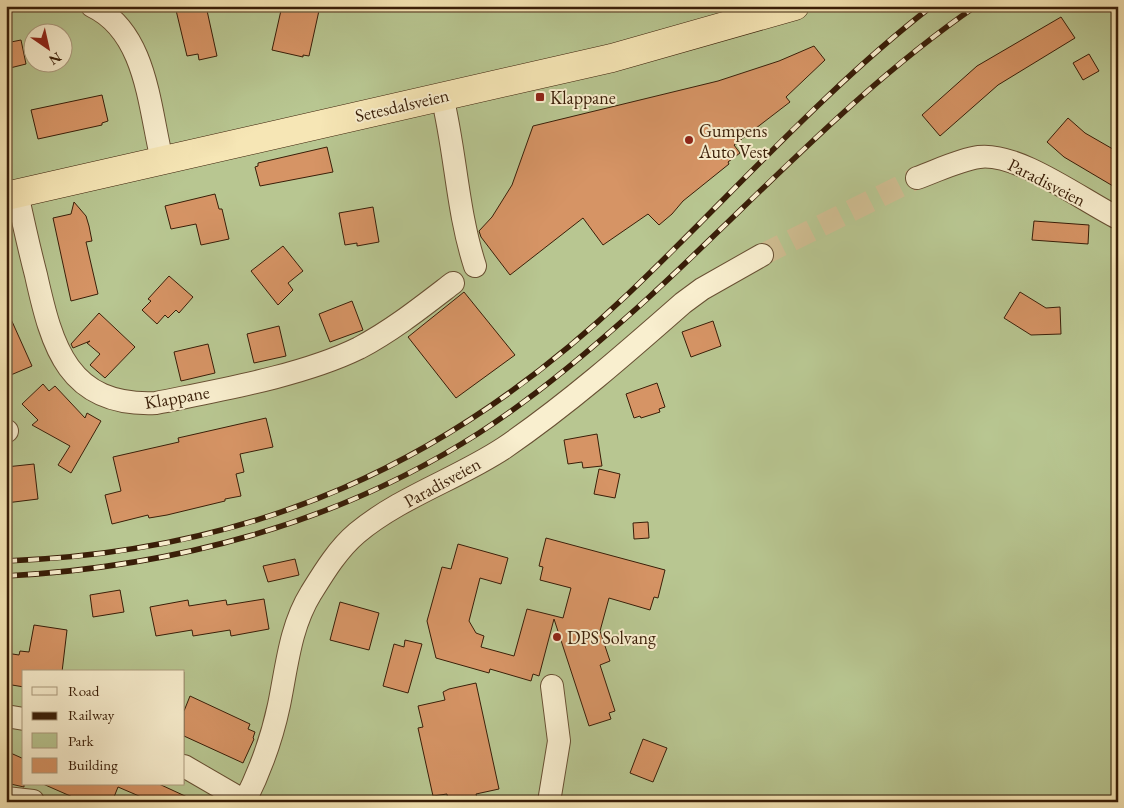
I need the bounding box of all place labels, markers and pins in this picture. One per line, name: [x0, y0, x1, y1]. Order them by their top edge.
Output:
place label: Klappane: [550, 86, 616, 109]
marker: Klappane: [534, 91, 546, 103]
place label: Gumpens Auto Vest: [698, 119, 768, 163]
marker: Gumpens Auto Vest: [683, 134, 695, 146]
place label: DPS Solvang: [567, 626, 656, 649]
marker: DPS Solvang: [551, 631, 563, 643]

